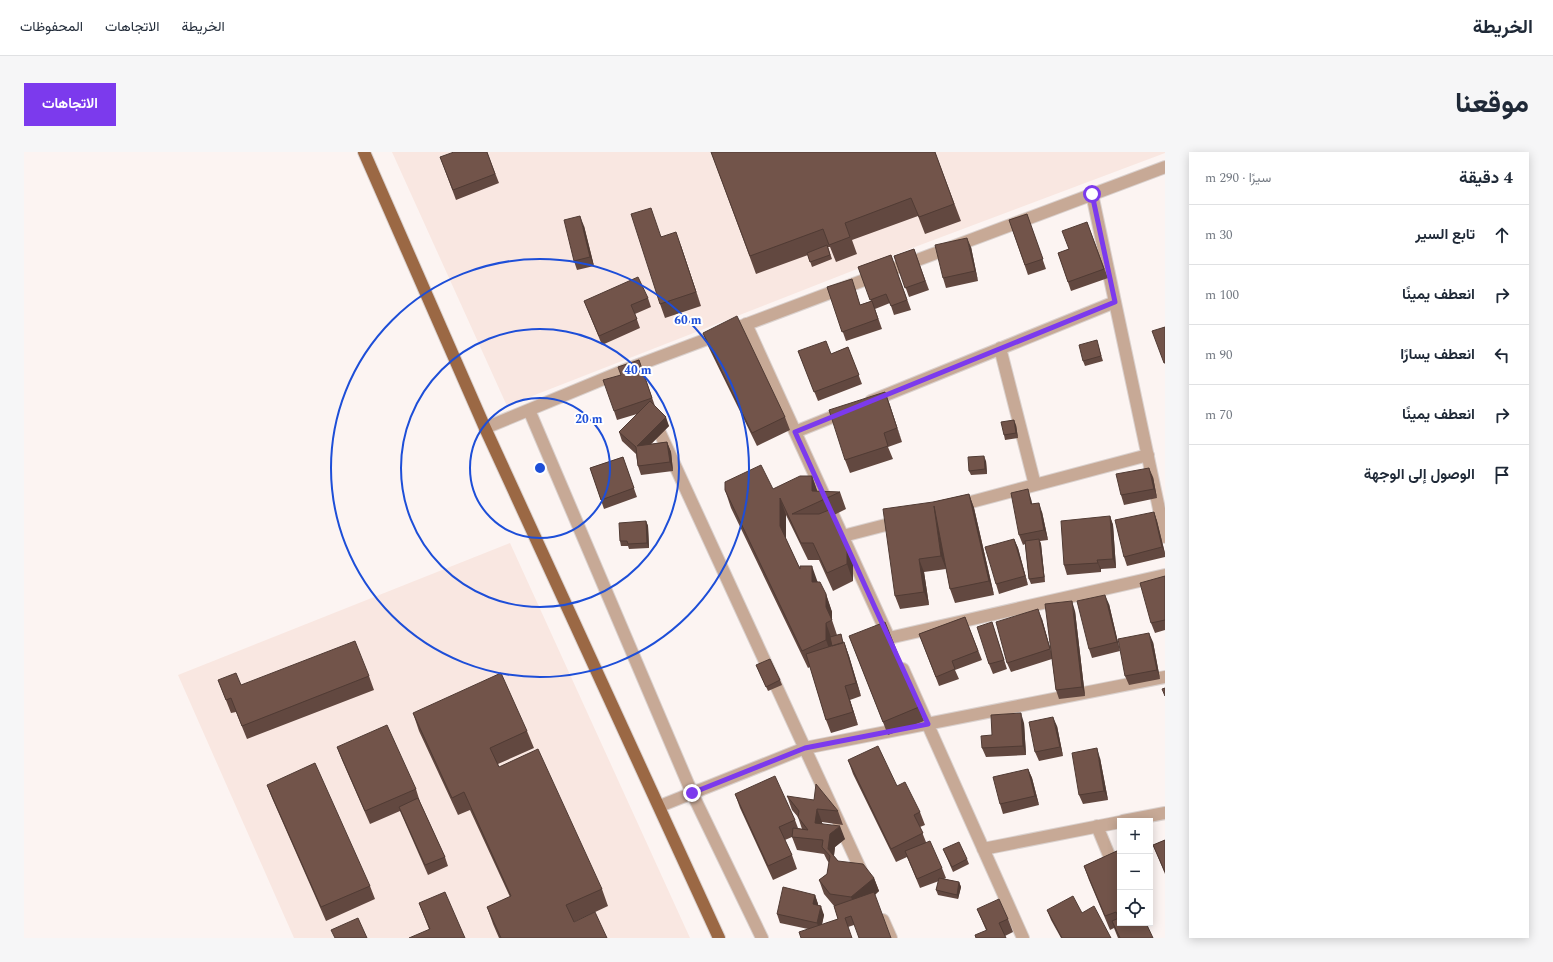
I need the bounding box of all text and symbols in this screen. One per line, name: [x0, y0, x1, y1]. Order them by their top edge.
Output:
text: الخريطة: [1473, 13, 1533, 42]
text: المحفوظات: [20, 16, 83, 37]
text: الاتجاهات: [105, 16, 159, 37]
text: الخريطة: [181, 16, 225, 37]
text: موقعنا: [1455, 82, 1529, 125]
button: الاتجاهات: [24, 83, 116, 126]
text: 4 دقيقة: [1459, 165, 1513, 191]
text: سيرًا · 290 m: [1205, 168, 1271, 188]
route start: [1083, 185, 1101, 203]
text: تابع السير: [1415, 223, 1475, 246]
icon: ahead: [1491, 224, 1513, 246]
text: 30 m: [1205, 225, 1232, 245]
text: انعطف يمينًا: [1402, 283, 1475, 306]
icon: right: [1491, 284, 1513, 306]
text: 100 m: [1205, 285, 1239, 305]
text: 60 m: [674, 311, 702, 330]
text: انعطف يسارًا: [1400, 343, 1475, 366]
icon: left: [1491, 344, 1513, 366]
text: 90 m: [1205, 345, 1232, 365]
text: 40 m: [624, 361, 652, 380]
text: انعطف يمينًا: [1402, 403, 1475, 426]
icon: right: [1491, 404, 1513, 426]
text: 70 m: [1205, 405, 1232, 425]
text: 20 m: [575, 410, 603, 429]
centre of rings: [533, 461, 547, 475]
text: الوصول إلى الوجهة: [1364, 463, 1475, 486]
icon: arrive: [1491, 464, 1513, 486]
route end: [683, 784, 701, 802]
map controls: [1117, 818, 1153, 926]
button: +: [1117, 818, 1153, 854]
button: −: [1117, 854, 1153, 890]
button: locate: [1117, 890, 1153, 926]

